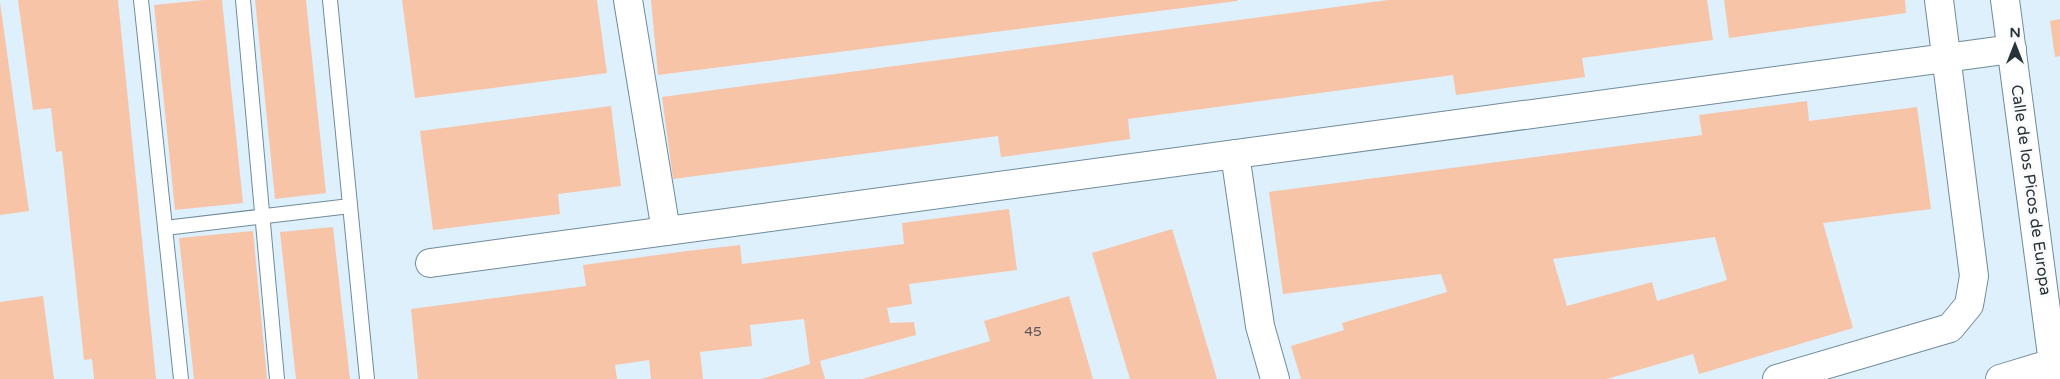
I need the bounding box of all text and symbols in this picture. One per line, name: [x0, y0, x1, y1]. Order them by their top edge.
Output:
north arrow: [1990, 20, 2040, 70]
text: N: [2009, 24, 2021, 41]
street label: Calle de los Picos de Europa: [2006, 83, 2056, 297]
house number: 45: [1024, 323, 1042, 340]

